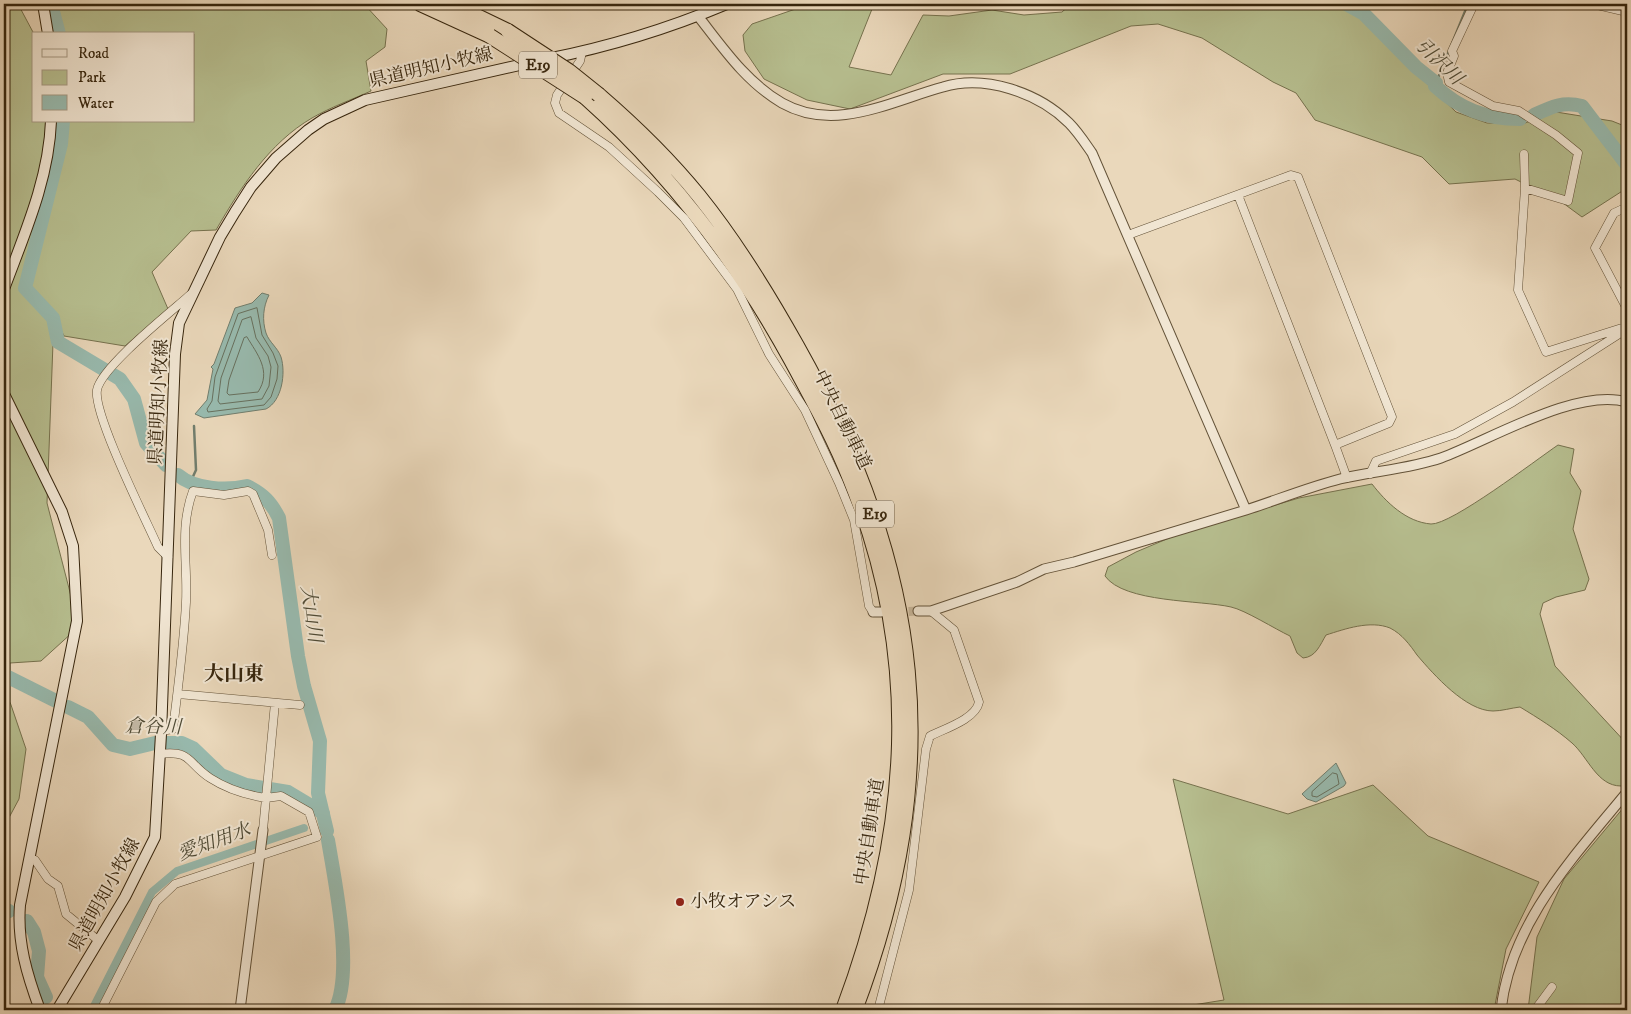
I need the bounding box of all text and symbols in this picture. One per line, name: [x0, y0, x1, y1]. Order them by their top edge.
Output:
legend: [32, 32, 195, 122]
water label: 引沢川: [1411, 34, 1469, 91]
street label: 県道明知小牧線: [367, 43, 495, 93]
text: Road: [78, 44, 110, 63]
road number: E19: [519, 52, 557, 78]
text: Park: [78, 68, 107, 87]
text: Water: [77, 94, 114, 113]
street label: 県道明知小牧線: [145, 339, 173, 465]
street label: 中央自動車道: [808, 367, 876, 473]
road number: E19: [856, 500, 894, 528]
water label: 大山川: [296, 584, 327, 646]
district label: 大山東: [204, 662, 264, 687]
water label: 倉谷川: [124, 715, 184, 739]
street label: 中央自動車道: [851, 777, 889, 887]
water label: 愛知用水: [174, 818, 256, 866]
street label: 県道明知小牧線: [65, 835, 145, 955]
place label: 小牧オアシス: [690, 891, 796, 913]
marker: 小牧オアシス: [674, 896, 686, 908]

